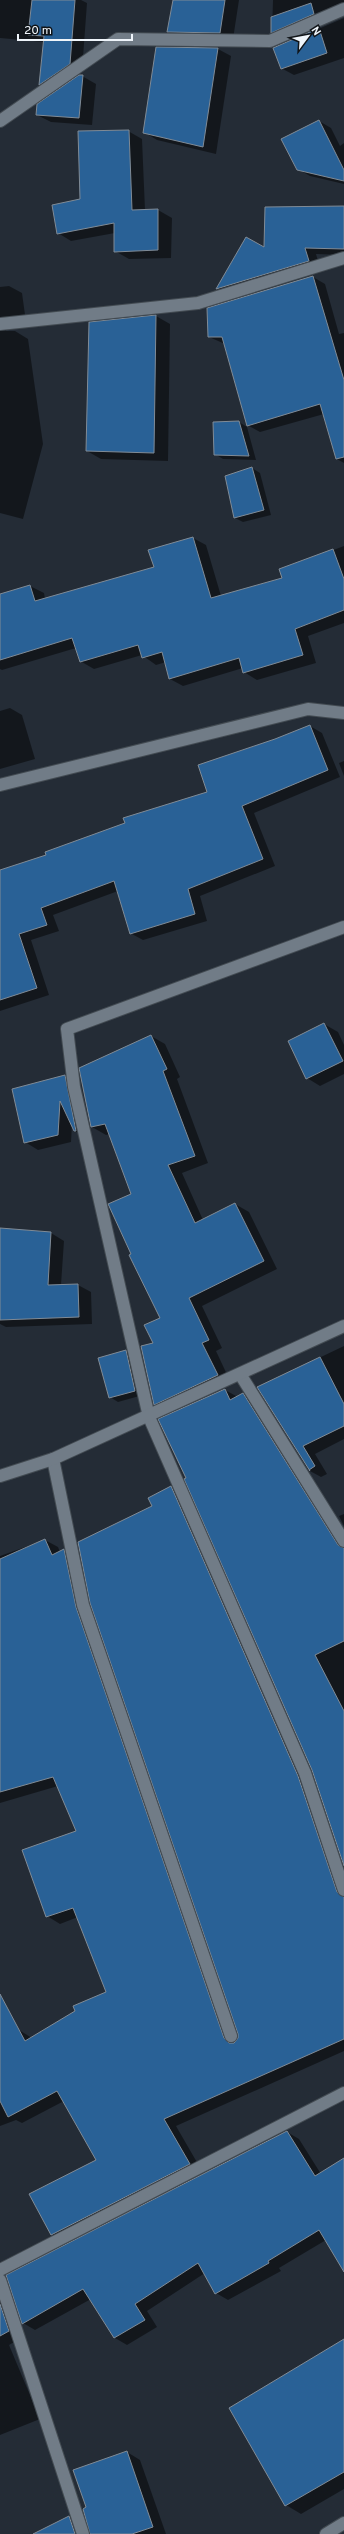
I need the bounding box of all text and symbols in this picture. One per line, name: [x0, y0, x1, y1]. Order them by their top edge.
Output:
scale bar: [18, 16, 132, 42]
north arrow: [288, 16, 328, 56]
text: 20 m: [24, 23, 52, 39]
text: N: [308, 24, 324, 38]

